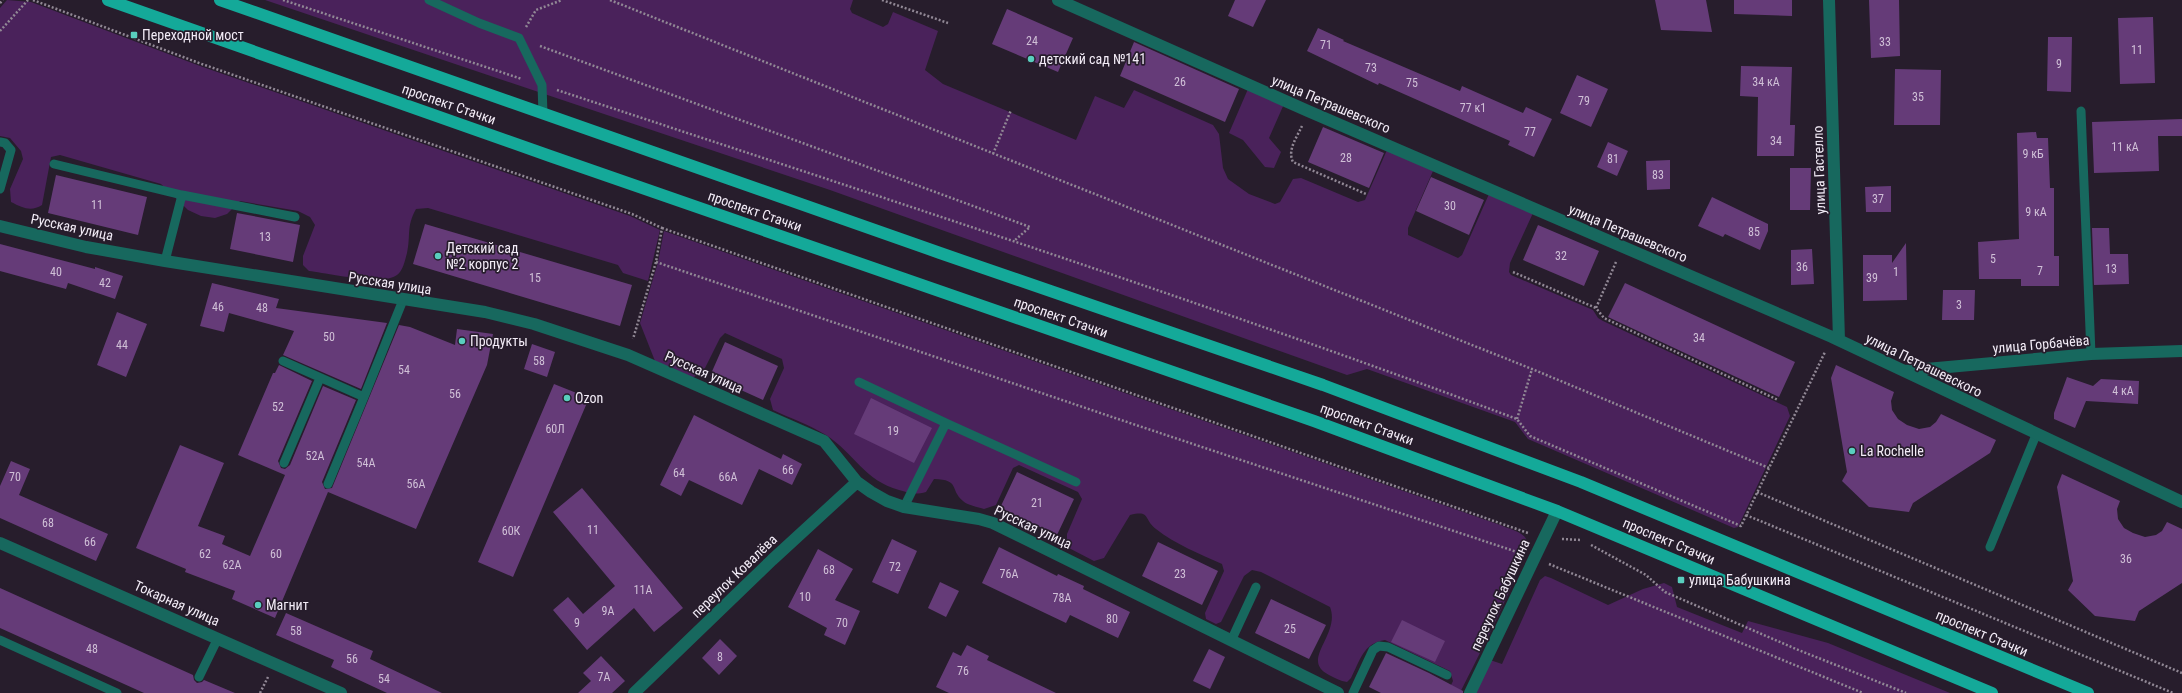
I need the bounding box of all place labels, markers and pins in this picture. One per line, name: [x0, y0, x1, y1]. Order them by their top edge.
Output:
place label: Переходной мост: [142, 27, 244, 43]
marker: Переходной мост: [129, 30, 139, 40]
place label: детский сад №141: [1039, 51, 1146, 67]
marker: детский сад №141: [1026, 54, 1036, 64]
place label: Детский сад №2 корпус 2: [446, 240, 519, 272]
marker: Детский сад №2 корпус 2: [433, 251, 443, 261]
place label: Продукты: [470, 333, 528, 349]
marker: Продукты: [457, 336, 467, 346]
place label: Ozon: [575, 390, 603, 406]
marker: Ozon: [562, 393, 572, 403]
place label: La Rochelle: [1860, 443, 1924, 459]
marker: La Rochelle: [1847, 446, 1857, 456]
place label: улица Бабушкина: [1689, 572, 1791, 588]
marker: улица Бабушкина: [1676, 575, 1686, 585]
place label: Магнит: [266, 597, 309, 613]
marker: Магнит: [253, 600, 263, 610]

